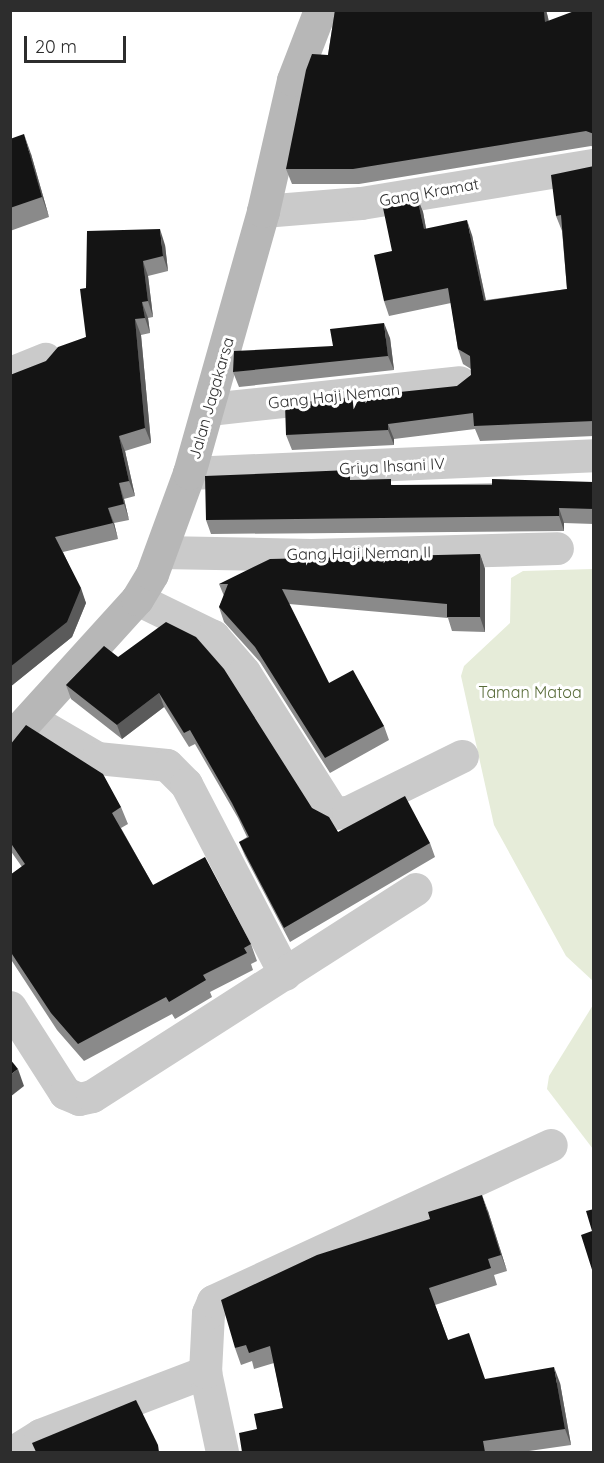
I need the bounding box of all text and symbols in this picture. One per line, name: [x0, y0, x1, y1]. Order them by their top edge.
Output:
scale bar: [27, 24, 129, 62]
text: 20 m: [35, 35, 77, 58]
street label: Gang Kramat: [378, 174, 480, 210]
street label: Jalan Jagakarsa: [184, 335, 238, 461]
street label: Gang Haji Neman: [267, 380, 401, 412]
street label: Griya Ihsani IV: [339, 454, 445, 478]
street label: Gang Haji Neman II: [287, 542, 431, 564]
park label: Taman Matoa: [478, 682, 582, 702]

